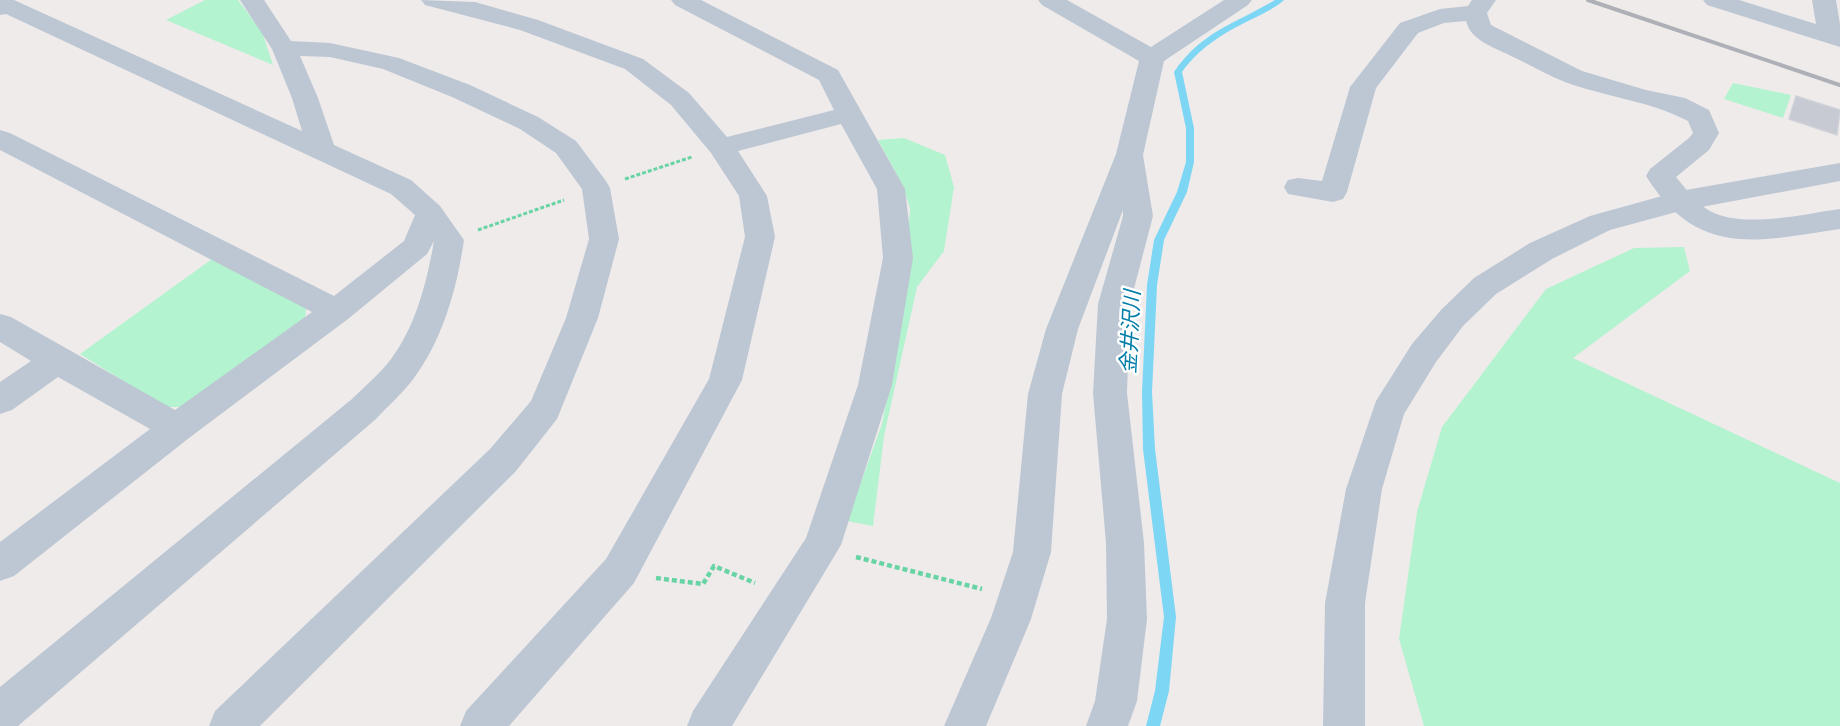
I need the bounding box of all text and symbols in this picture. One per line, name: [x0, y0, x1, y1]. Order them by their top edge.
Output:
water label: 金井沢川: [1116, 287, 1144, 375]

